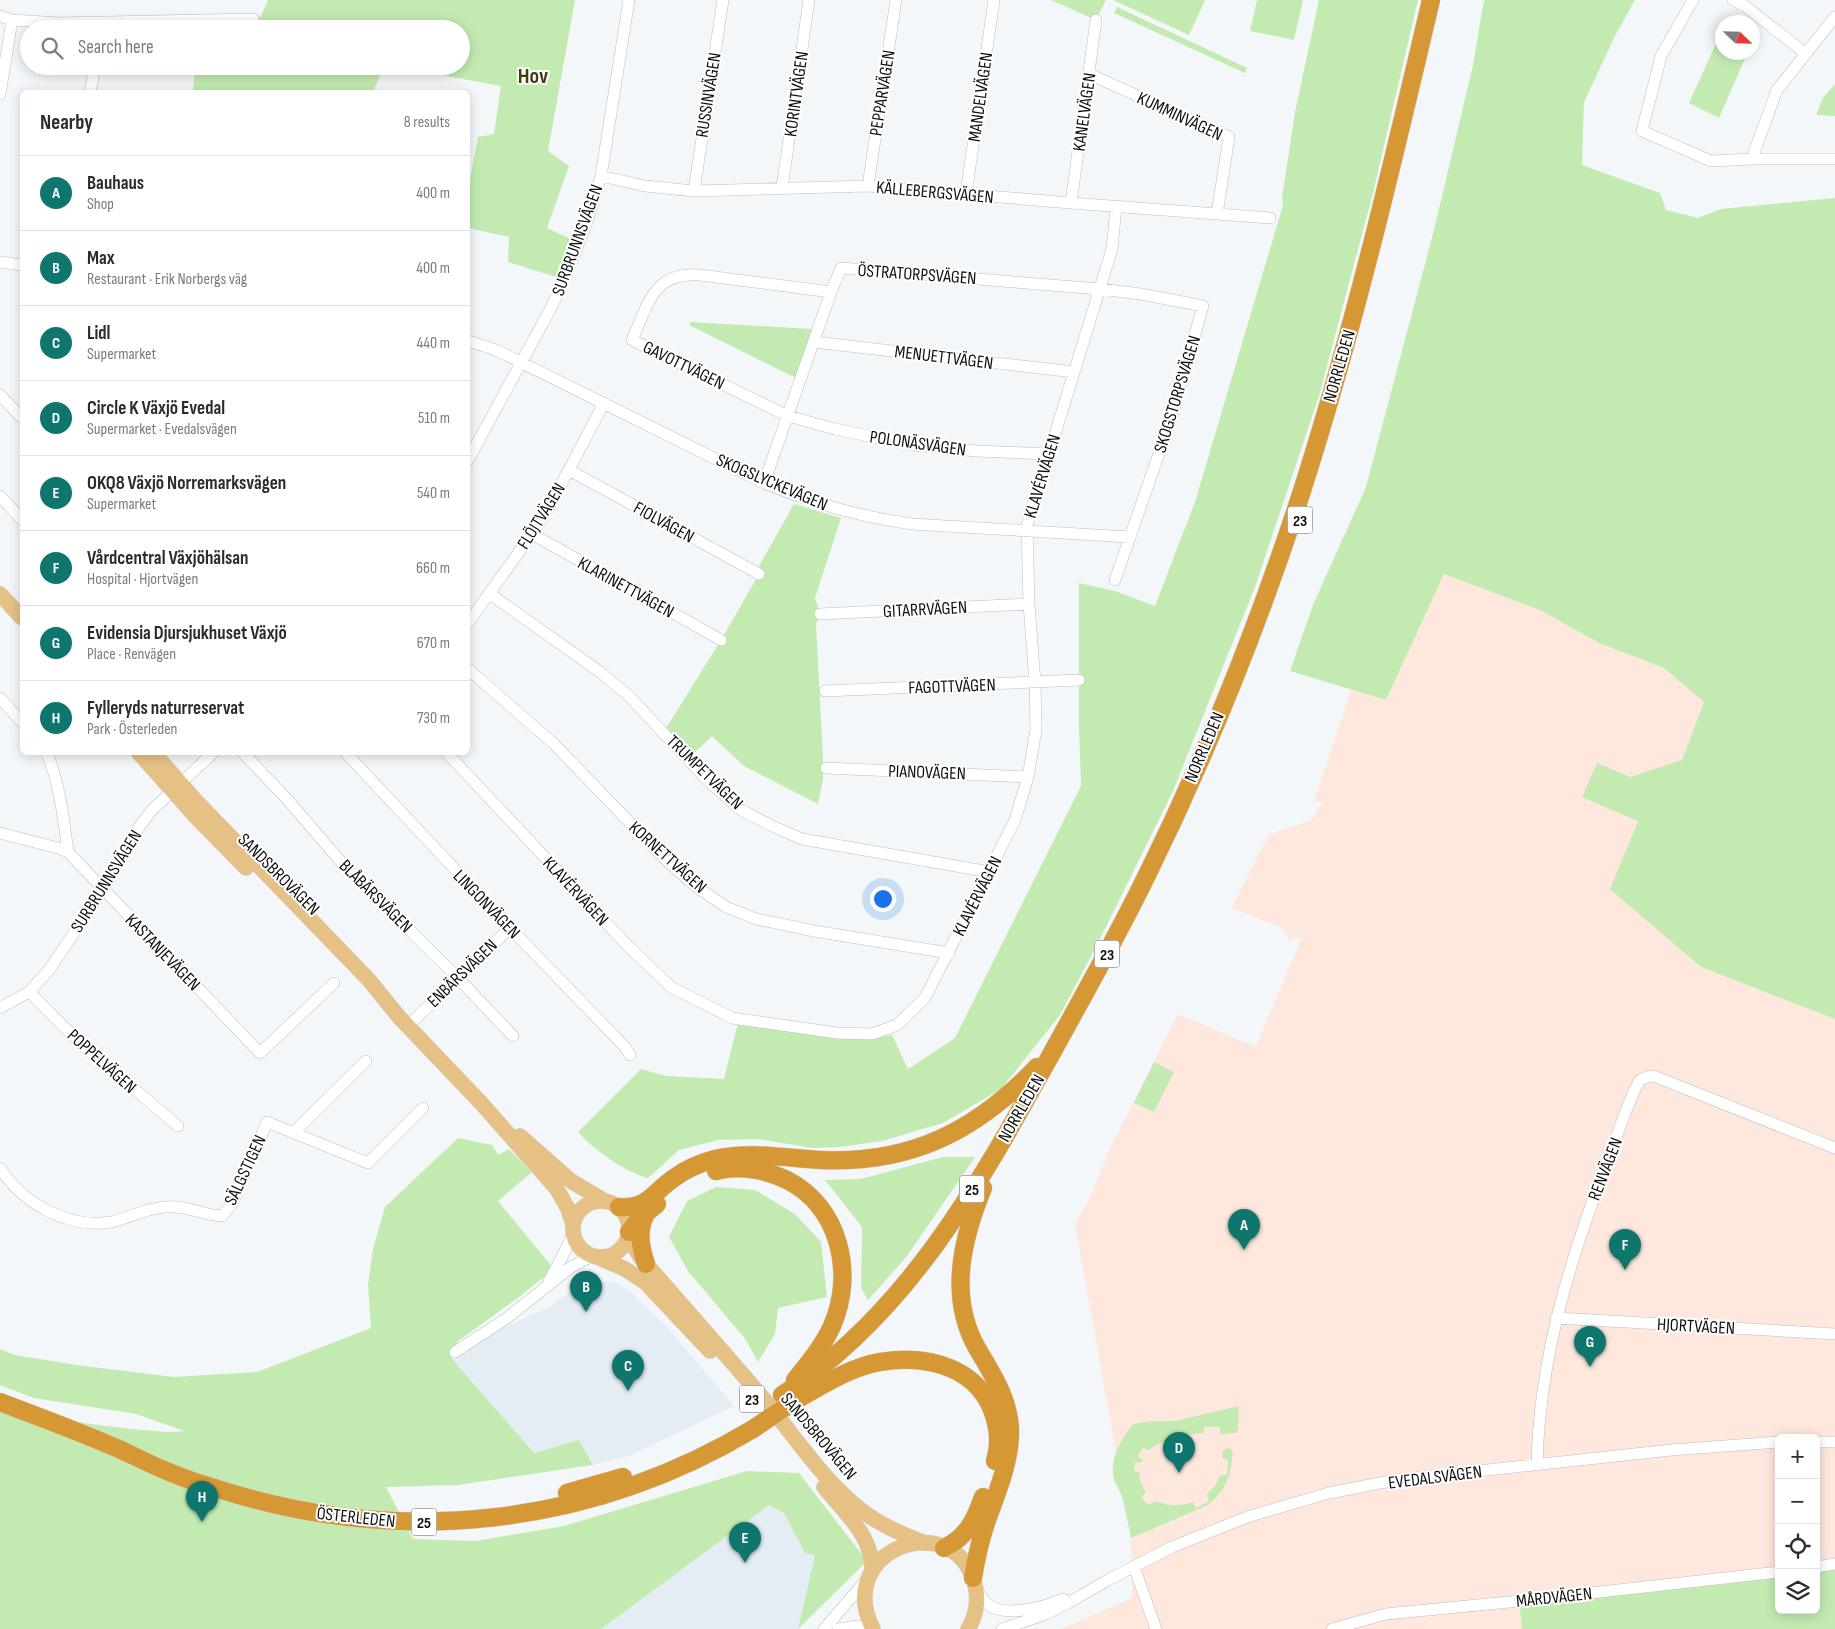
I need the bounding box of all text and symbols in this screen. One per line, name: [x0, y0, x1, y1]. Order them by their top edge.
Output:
north arrow: [1715, 15, 1760, 60]
search box: [20, 20, 470, 75]
icon: search: [38, 34, 66, 62]
text: Search here: [78, 36, 154, 59]
street label: PEPPARVÄGEN: [865, 49, 900, 137]
street label: KORINTVÄGEN: [780, 50, 813, 138]
street label: RUSSINVÄGEN: [691, 51, 726, 139]
street label: MANDELVÄGEN: [964, 51, 997, 143]
district label: Hov: [518, 63, 548, 90]
street label: KANELVÄGEN: [1069, 72, 1100, 153]
street label: KUMMINVÄGEN: [1134, 87, 1226, 145]
text: Nearby: [40, 110, 93, 135]
text: 8 results: [404, 113, 450, 132]
text: Bauhaus: [87, 172, 144, 195]
street label: KÄLLEBERGSVÄGEN: [875, 177, 994, 208]
street label: SURBRUNNSVÄGEN: [548, 182, 607, 299]
text: A: [52, 184, 60, 203]
text: 400 m: [416, 184, 450, 203]
text: Shop: [87, 195, 114, 214]
text: Max: [87, 247, 115, 270]
text: B: [52, 259, 60, 278]
text: 400 m: [416, 259, 450, 278]
street label: ÖSTRATORPSVÄGEN: [857, 260, 977, 289]
text: Restaurant · Erik Norbergs väg: [87, 270, 247, 289]
text: Lidl: [87, 322, 110, 345]
street label: NORRLEDEN: [1319, 328, 1360, 405]
street label: SKOGSTORPSVÄGEN: [1150, 333, 1205, 455]
text: C: [52, 334, 60, 353]
text: 440 m: [417, 334, 450, 353]
street label: GAVOTTVÄGEN: [640, 337, 728, 394]
street label: MENUETTVÄGEN: [893, 341, 994, 374]
text: Supermarket: [87, 345, 156, 364]
text: Circle K Växjö Evedal: [87, 397, 225, 420]
text: D: [52, 409, 60, 428]
text: 510 m: [418, 409, 450, 428]
text: Supermarket · Evedalsvägen: [87, 420, 237, 439]
street label: POLONÄSVÄGEN: [868, 426, 967, 461]
street label: KLAVÉRVÄGEN: [1020, 432, 1065, 521]
street label: SKOGSLYCKEVÄGEN: [713, 450, 831, 515]
text: OKQ8 Växjö Norremarksvägen: [87, 472, 286, 495]
street label: FLÖJTVÄGEN: [513, 479, 570, 553]
text: E: [53, 484, 59, 503]
text: 540 m: [417, 484, 450, 503]
text: Supermarket: [87, 495, 156, 514]
street label: FIOLVÄGEN: [630, 497, 698, 548]
road number: 23: [1288, 506, 1312, 534]
text: Vårdcentral Växjöhälsan: [87, 547, 249, 570]
street label: KLARINETTVÄGEN: [574, 552, 678, 622]
text: F: [53, 559, 59, 578]
text: 660 m: [416, 559, 450, 578]
text: Hospital · Hjortvägen: [87, 570, 198, 589]
street label: GITARRVÄGEN: [882, 597, 968, 622]
text: Evidensia Djursjukhuset Växjö: [87, 622, 287, 645]
text: G: [52, 634, 60, 653]
text: 670 m: [417, 634, 450, 653]
text: Place · Renvägen: [87, 645, 176, 664]
street label: FAGOTTVÄGEN: [908, 674, 996, 699]
text: Fylleryds naturreservat: [87, 697, 244, 720]
text: H: [52, 709, 60, 728]
text: 730 m: [417, 709, 450, 728]
street label: NORRLEDEN: [1180, 709, 1229, 785]
text: Park · Österleden: [87, 720, 177, 739]
street label: TRUMPETVÄGEN: [662, 731, 747, 814]
street label: PIANOVÄGEN: [888, 761, 966, 784]
street label: KORNETTVÄGEN: [625, 817, 711, 898]
street label: SURBRUNNSVÄGEN: [67, 826, 146, 936]
street label: SANDSBROVÄGEN: [233, 829, 324, 920]
street label: KLAVÉRVÄGEN: [538, 853, 613, 930]
street label: KLAVÉRVÄGEN: [948, 853, 1006, 940]
street label: BLÅBÄRSVÄGEN: [335, 855, 417, 937]
street label: LINGONVÄGEN: [449, 866, 525, 943]
your location: [870, 886, 896, 912]
street label: KASTANJEVÄGEN: [121, 910, 205, 995]
street label: ENBÄRSVÄGEN: [423, 935, 502, 1012]
road number: 23: [1094, 941, 1120, 968]
street label: POPPELVÄGEN: [63, 1025, 140, 1098]
street label: NORRLEDEN: [994, 1071, 1049, 1146]
street label: SÄLGSTIGEN: [220, 1132, 271, 1209]
street label: RENVÄGEN: [1584, 1135, 1627, 1204]
road number: 25: [960, 1176, 984, 1202]
pin: A: [1228, 1209, 1260, 1250]
pin: F: [1609, 1229, 1641, 1270]
pin: B: [570, 1271, 602, 1312]
street label: HJORTVÄGEN: [1657, 1314, 1735, 1339]
pin: G: [1574, 1326, 1606, 1367]
pin: C: [612, 1350, 644, 1391]
road number: 23: [740, 1386, 764, 1412]
street label: SANDSBROVÄGEN: [776, 1389, 861, 1484]
pin: D: [1163, 1432, 1195, 1473]
map controls: [1775, 1434, 1820, 1614]
button: +: [1775, 1434, 1820, 1479]
street label: EVEDALSVÄGEN: [1387, 1461, 1483, 1494]
button: −: [1775, 1479, 1820, 1524]
pin: H: [186, 1481, 218, 1522]
street label: ÖSTERLEDEN: [316, 1503, 396, 1532]
road number: 25: [412, 1508, 436, 1535]
pin: E: [729, 1522, 761, 1563]
button: locate: [1775, 1524, 1820, 1569]
button: layers: [1775, 1569, 1820, 1614]
street label: MÅRDVÄGEN: [1515, 1583, 1593, 1612]

